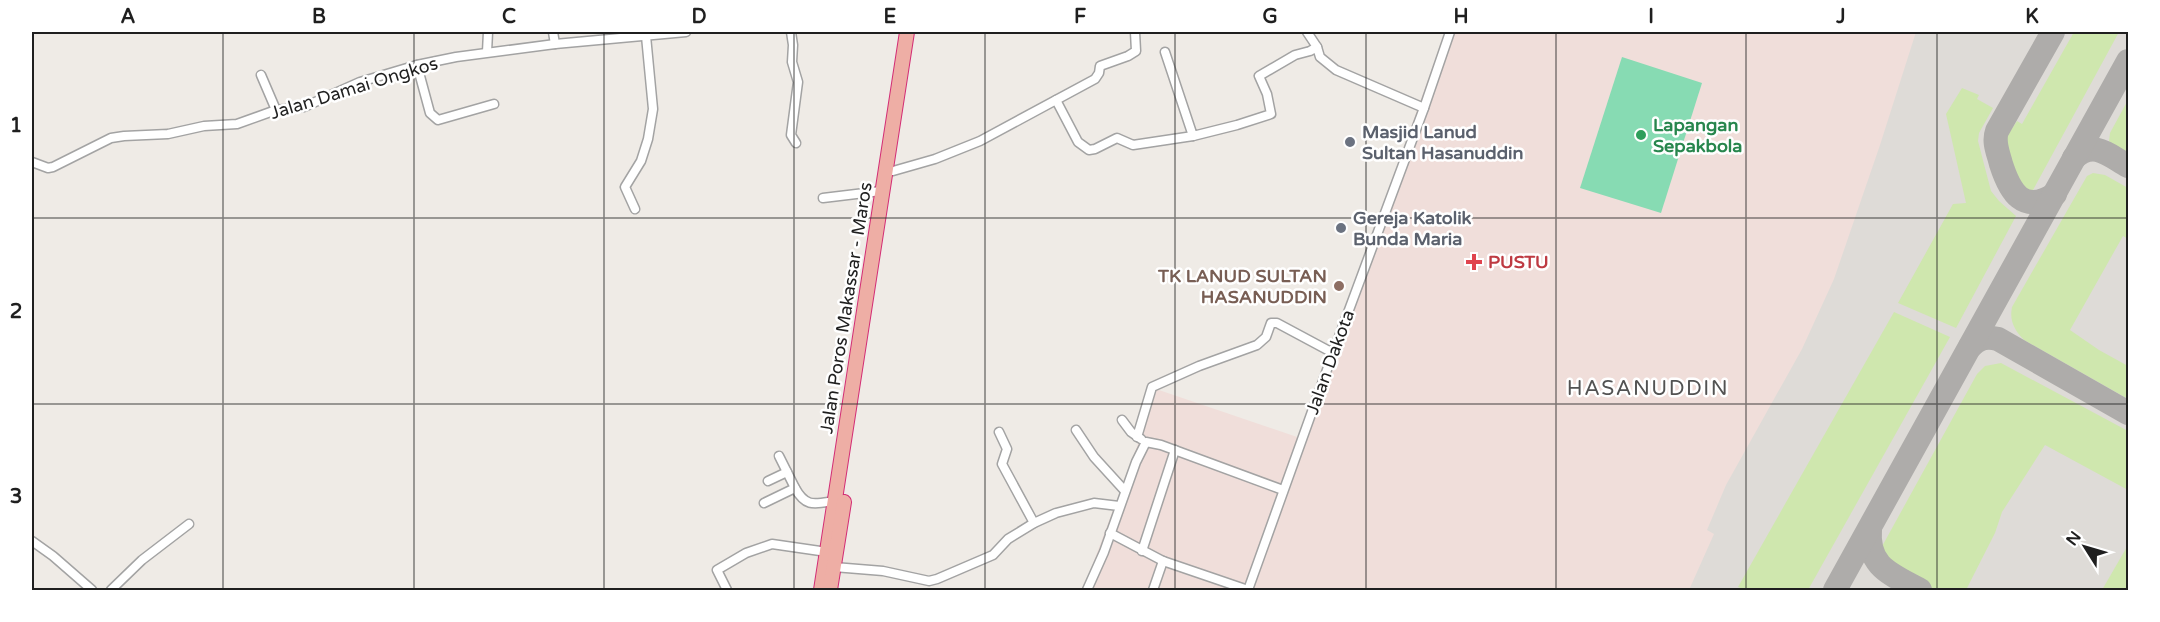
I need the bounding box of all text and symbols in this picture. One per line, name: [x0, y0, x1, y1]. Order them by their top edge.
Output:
text: A: [121, 5, 136, 29]
text: B: [312, 5, 326, 29]
text: C: [502, 5, 516, 29]
text: D: [691, 5, 707, 29]
text: E: [884, 5, 897, 29]
text: F: [1074, 5, 1086, 29]
text: G: [1262, 5, 1278, 29]
text: H: [1453, 5, 1469, 29]
text: I: [1648, 5, 1654, 29]
text: J: [1835, 5, 1846, 29]
text: K: [2025, 5, 2039, 29]
street label: Jalan Damai Ongkos: [268, 52, 440, 124]
text: 1: [10, 114, 22, 138]
place label: Lapangan Sepakbola: [1653, 114, 1742, 157]
place label: Masjid Lanud Sultan Hasanuddin: [1362, 121, 1523, 164]
marker: Lapangan Sepakbola: [1634, 128, 1648, 142]
marker: Masjid Lanud Sultan Hasanuddin: [1343, 135, 1357, 149]
street label: Jalan Poros Makassar - Maros: [815, 181, 877, 435]
place label: Gereja Katolik Bunda Maria: [1353, 207, 1472, 250]
marker: Gereja Katolik Bunda Maria: [1334, 221, 1348, 235]
place label: PUSTU: [1488, 251, 1549, 273]
marker: PUSTU: [1465, 253, 1483, 271]
place label: TK LANUD SULTAN HASANUDDIN: [1157, 265, 1327, 308]
marker: TK LANUD SULTAN HASANUDDIN: [1332, 279, 1346, 293]
text: 2: [10, 300, 22, 324]
street label: Jalan Dakota: [1301, 307, 1359, 417]
district label: HASANUDDIN: [1567, 376, 1729, 401]
text: 3: [10, 485, 22, 509]
north arrow: [2055, 517, 2115, 577]
text: N: [2062, 527, 2086, 550]

